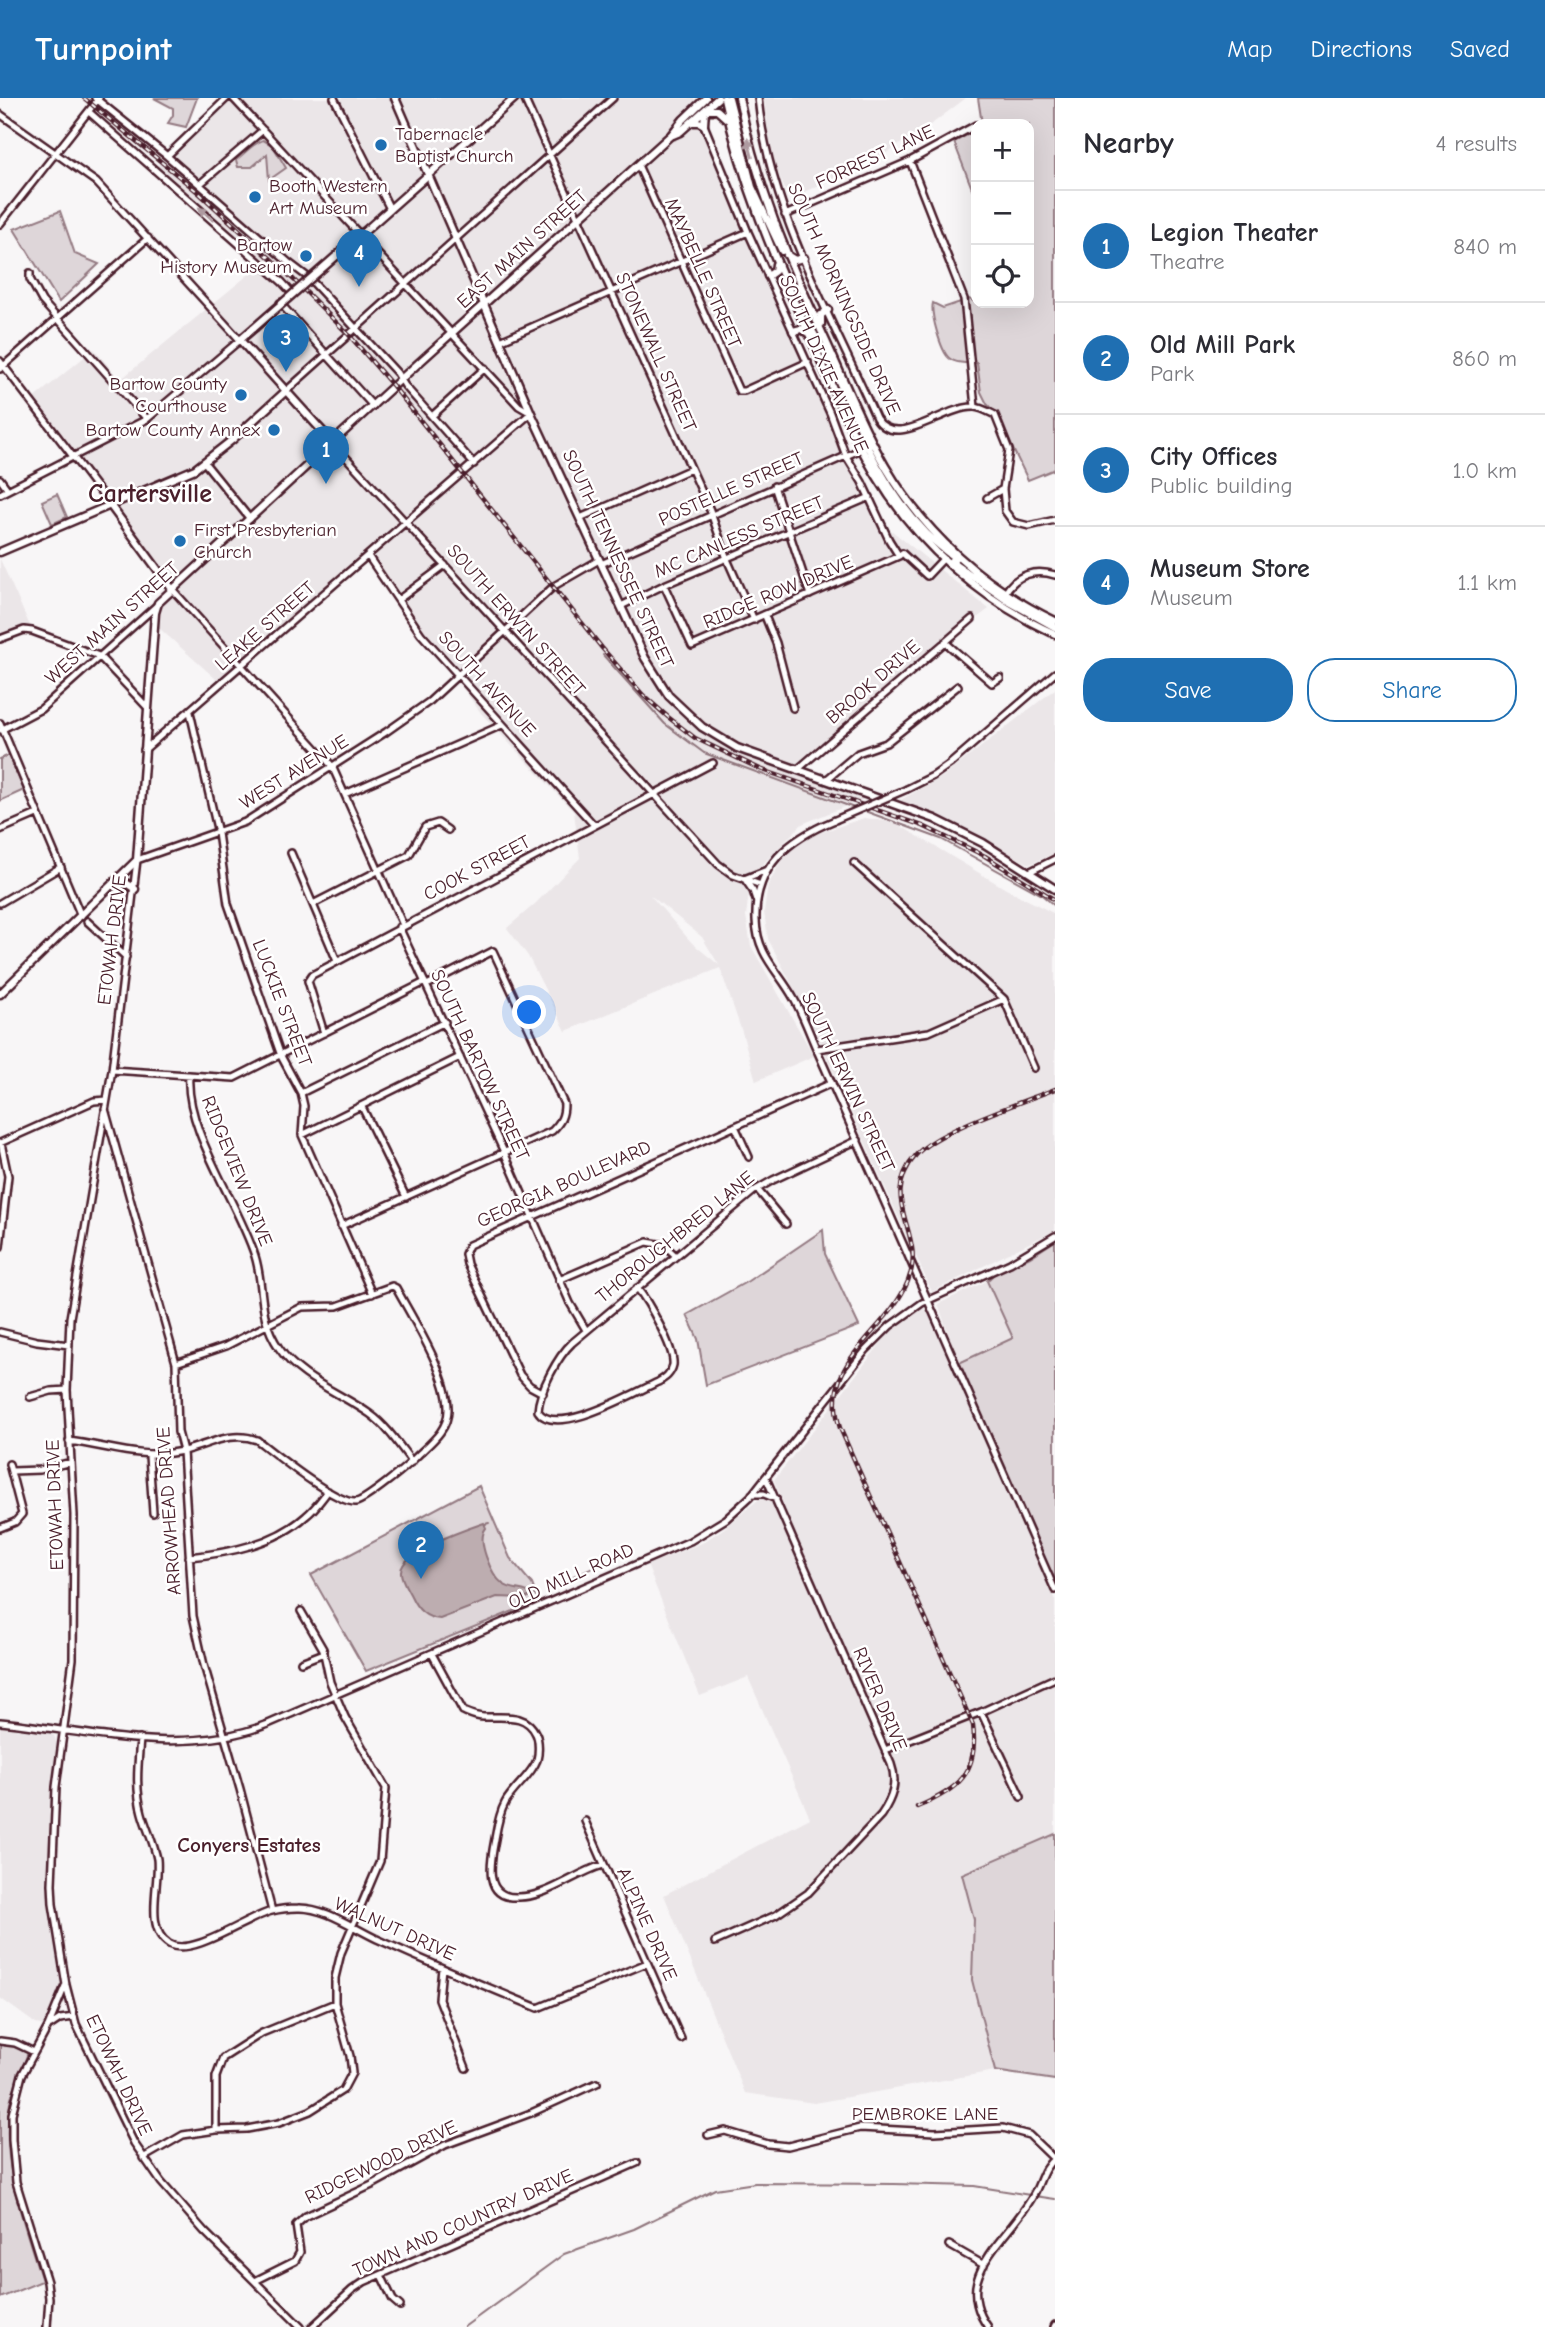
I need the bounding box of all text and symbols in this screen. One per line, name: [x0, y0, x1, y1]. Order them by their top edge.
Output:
text: Turnpoint: [35, 30, 172, 68]
text: Map: [1227, 35, 1273, 63]
text: Directions: [1311, 35, 1412, 63]
text: Saved: [1450, 35, 1510, 63]
map controls: [971, 119, 1034, 308]
button: +: [971, 119, 1034, 182]
street label: FORREST LANE: [812, 120, 938, 194]
place label: Tabernacle Baptist Church: [395, 123, 514, 167]
text: Nearby: [1083, 126, 1174, 161]
text: 4 results: [1435, 130, 1517, 157]
marker: Tabernacle Baptist Church: [373, 137, 389, 153]
one-way arrow: [744, 137, 755, 159]
place label: Booth Western Art Museum: [269, 175, 388, 219]
street label: SOUTH MORNINGSIDE DRIVE: [783, 180, 905, 418]
button: −: [971, 182, 1034, 245]
street label: EAST MAIN STREET: [453, 185, 591, 313]
marker: Booth Western Art Museum: [247, 189, 263, 205]
street label: MAYBELLE STREET: [660, 195, 746, 351]
one-way arrow: [197, 206, 215, 222]
text: Legion Theater: [1150, 218, 1318, 248]
pin: 4: [336, 229, 382, 287]
text: 1: [1101, 233, 1111, 260]
text: 840 m: [1453, 233, 1517, 260]
place label: Bartow History Museum: [160, 234, 293, 278]
button: locate: [971, 245, 1034, 308]
marker: Bartow History Museum: [298, 248, 314, 264]
text: Theatre: [1150, 248, 1225, 275]
street label: STONEWALL STREET: [611, 269, 701, 435]
street label: SOUTH DIXIE AVENUE: [775, 272, 873, 456]
pin: 3: [263, 314, 309, 372]
text: Old Mill Park: [1150, 330, 1295, 360]
text: 2: [1100, 345, 1112, 372]
text: 860 m: [1452, 345, 1517, 372]
text: Park: [1150, 360, 1194, 387]
place label: Bartow County Courthouse: [110, 373, 227, 417]
marker: Bartow County Courthouse: [233, 387, 249, 403]
place label: Bartow County Annex: [86, 419, 261, 441]
marker: Bartow County Annex: [266, 422, 282, 438]
pin: 1: [303, 426, 349, 484]
text: City Offices: [1150, 442, 1277, 472]
street label: SOUTH TENNESSEE STREET: [558, 446, 678, 672]
street label: POSTELLE STREET: [655, 447, 807, 531]
text: 3: [1100, 457, 1112, 484]
text: 1.0 km: [1453, 457, 1517, 484]
text: Public building: [1150, 472, 1293, 499]
district label: Cartersville: [88, 479, 212, 509]
street label: MC CANLESS STREET: [651, 491, 827, 583]
place label: First Presbyterian Church: [194, 519, 337, 563]
marker: First Presbyterian Church: [172, 533, 188, 549]
street label: SOUTH ERWIN STREET: [442, 540, 590, 700]
street label: RIDGE ROW DRIVE: [700, 551, 856, 633]
text: Museum Store: [1150, 554, 1310, 584]
street label: WEST MAIN STREET: [41, 557, 184, 689]
text: 4: [1101, 569, 1111, 596]
text: 1.1 km: [1457, 569, 1517, 596]
street label: LEAKE STREET: [211, 577, 319, 675]
text: Museum: [1150, 584, 1233, 611]
street label: SOUTH AVENUE: [434, 627, 540, 741]
street label: BROOK DRIVE: [822, 635, 924, 729]
button: Save: [1083, 658, 1293, 722]
button: Share: [1307, 658, 1517, 722]
street label: WEST AVENUE: [236, 730, 352, 814]
street label: COOK STREET: [420, 831, 534, 905]
street label: ETOWAH DRIVE: [93, 874, 131, 1006]
street label: LUCKIE STREET: [248, 936, 316, 1070]
street label: SOUTH BARTOW STREET: [426, 966, 534, 1164]
street label: SOUTH ERWIN STREET: [797, 989, 899, 1176]
your location: [512, 995, 546, 1029]
street label: RIDGEVIEW DRIVE: [197, 1093, 277, 1249]
street label: GEORGIA BOULEVARD: [474, 1136, 655, 1232]
street label: THOROUGHBRED LANE: [591, 1166, 759, 1308]
street label: ARROWHEAD DRIVE: [152, 1426, 186, 1596]
street label: ETOWAH DRIVE: [42, 1439, 68, 1571]
pin: 2: [398, 1521, 444, 1579]
street label: OLD MILL ROAD: [505, 1538, 637, 1614]
street label: RIVER DRIVE: [848, 1644, 912, 1754]
district label: Conyers Estates: [177, 1833, 321, 1857]
street label: ALPINE DRIVE: [612, 1864, 682, 1984]
street label: WALNUT DRIVE: [331, 1892, 459, 1966]
street label: ETOWAH DRIVE: [81, 2011, 157, 2139]
street label: PEMBROKE LANE: [852, 2103, 998, 2125]
street label: RIDGEWOOD DRIVE: [301, 2116, 461, 2208]
street label: TOWN AND COUNTRY DRIVE: [350, 2164, 576, 2282]

